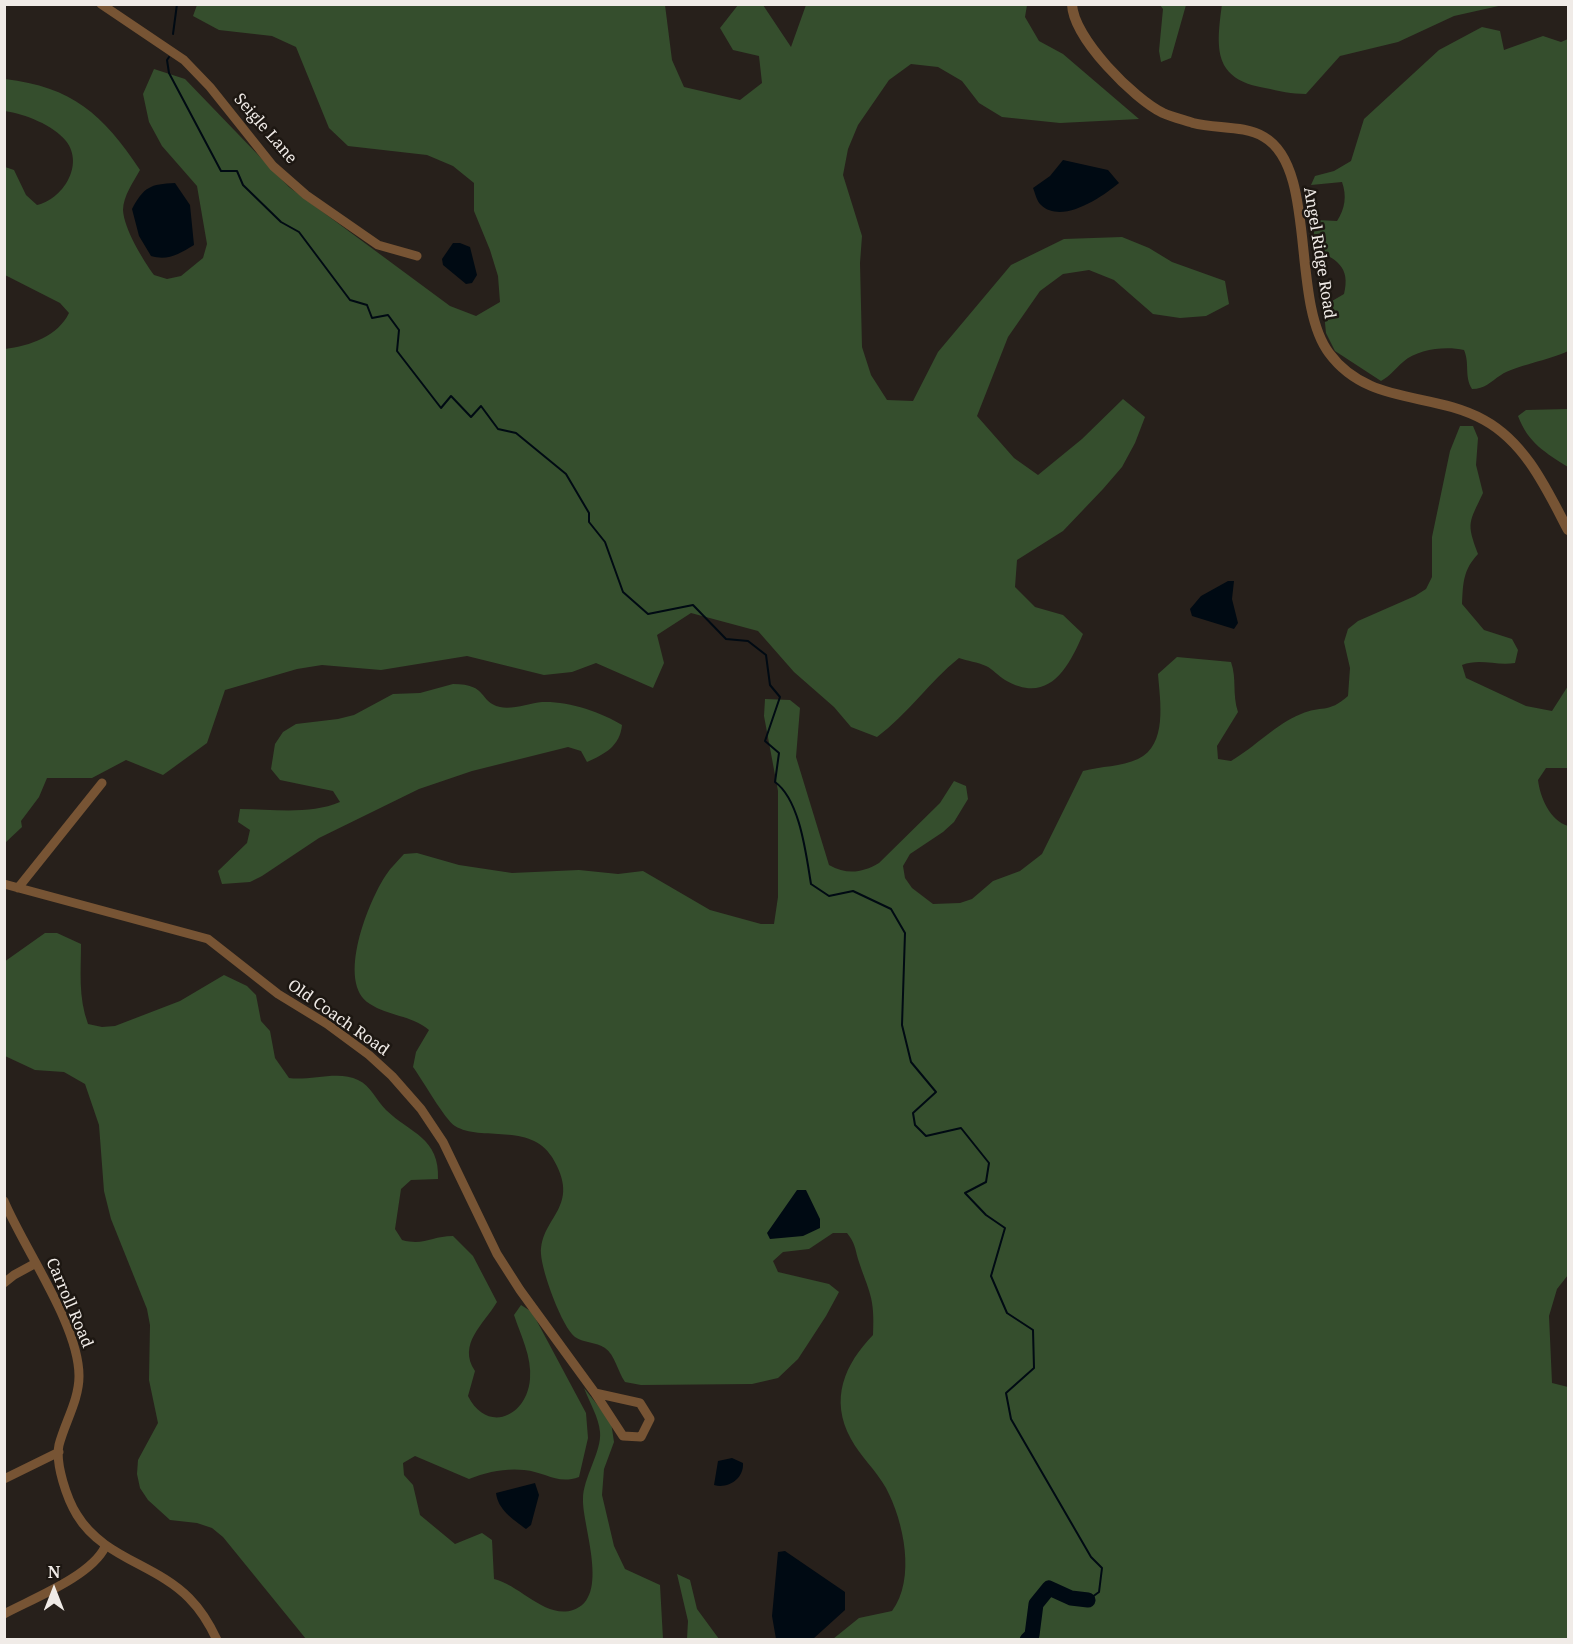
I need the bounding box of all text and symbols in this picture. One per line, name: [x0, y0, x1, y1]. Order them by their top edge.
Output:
street label: Seigle Lane: [229, 90, 301, 168]
street label: Angel Ridge Road: [1299, 186, 1339, 320]
street label: Old Coach Road: [283, 976, 393, 1060]
street label: Carroll Road: [41, 1255, 97, 1351]
north arrow: [24, 1560, 84, 1620]
text: N: [48, 1561, 60, 1583]

